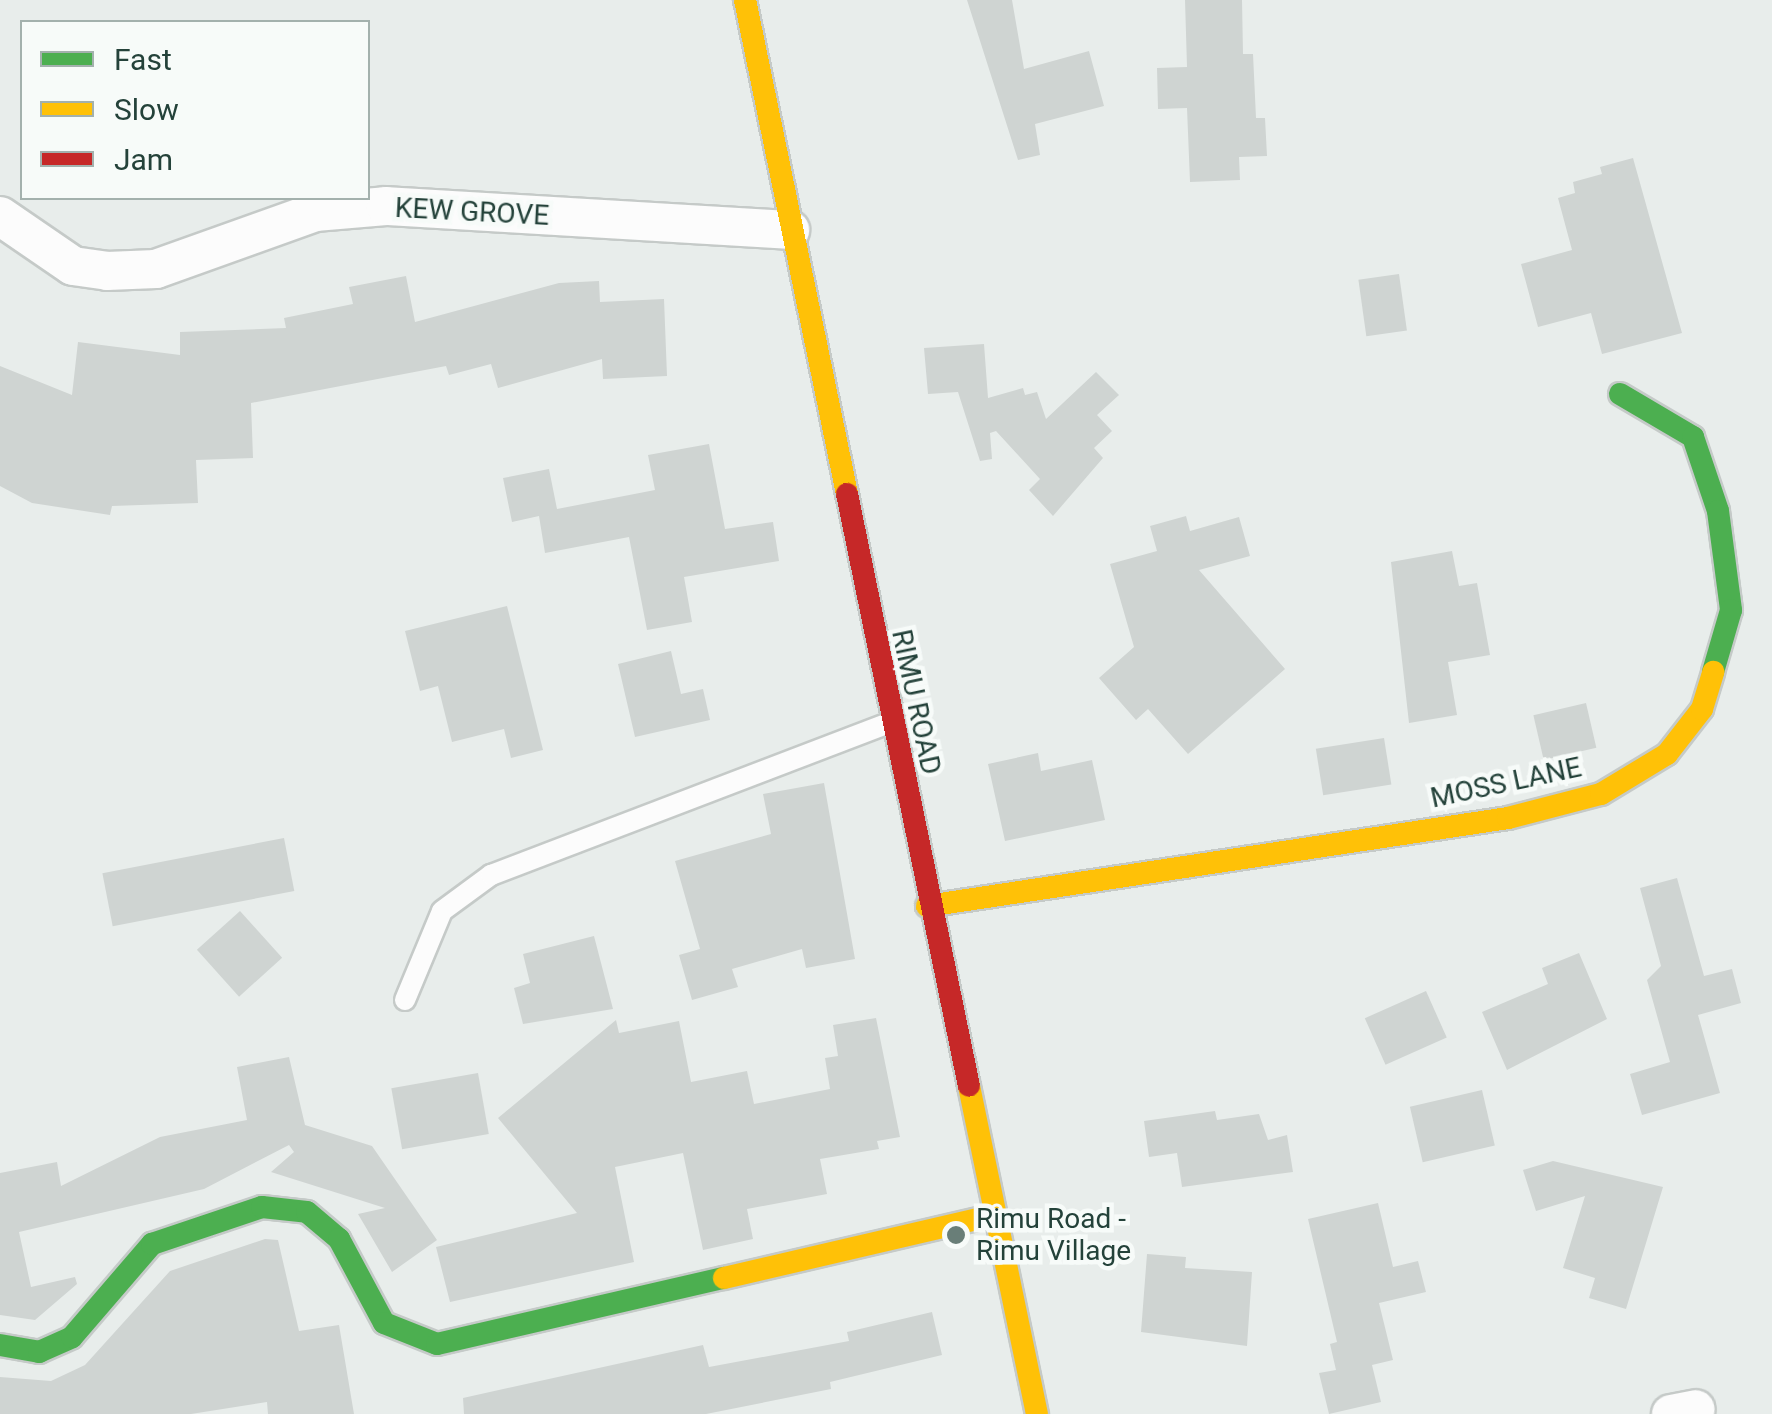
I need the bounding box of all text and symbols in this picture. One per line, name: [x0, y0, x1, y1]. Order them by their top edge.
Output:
legend: [20, 20, 370, 200]
text: Fast: [114, 42, 172, 77]
text: Slow: [114, 92, 179, 127]
text: Jam: [114, 142, 173, 177]
street label: KEW GROVE: [394, 191, 550, 233]
street label: RIMU ROAD: [884, 626, 948, 778]
street label: MOSS LANE: [1427, 751, 1585, 815]
place label: Rimu Road - Rimu Village: [976, 1202, 1131, 1268]
marker: Rimu Road - Rimu Village: [945, 1224, 967, 1246]

